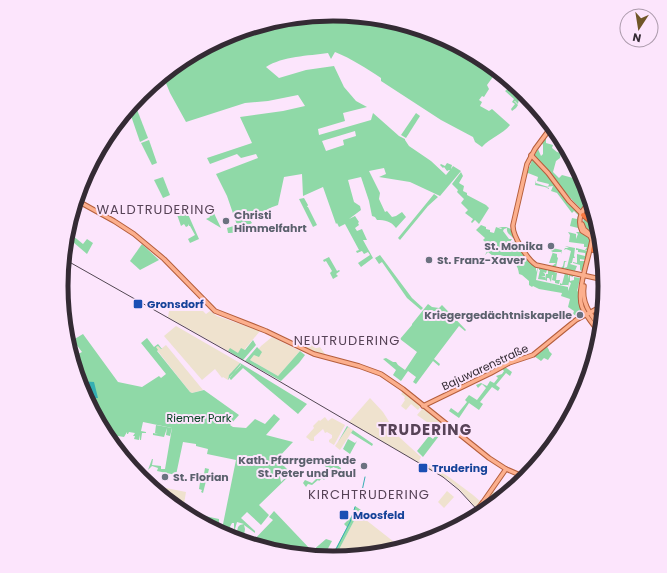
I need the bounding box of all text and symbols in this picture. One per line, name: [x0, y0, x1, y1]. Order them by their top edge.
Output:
north arrow: [619, 8, 659, 48]
text: N: [631, 29, 643, 46]
district label: WALDTRUDERING: [96, 200, 216, 219]
place label: Christi Himmelfahrt: [234, 207, 307, 236]
marker: Christi Himmelfahrt: [221, 216, 231, 226]
place label: St. Monika: [484, 238, 543, 254]
marker: St. Monika: [546, 241, 556, 251]
place label: St. Franz-Xaver: [437, 252, 525, 268]
marker: St. Franz-Xaver: [424, 255, 434, 265]
place label: Gronsdorf: [147, 296, 204, 312]
marker: Gronsdorf: [132, 298, 144, 310]
place label: Kriegergedächtniskapelle: [424, 307, 572, 323]
marker: Kriegergedächtniskapelle: [575, 310, 585, 320]
district label: NEUTRUDERING: [294, 331, 400, 350]
street label: Bajuwarenstraße: [439, 340, 531, 394]
park label: Riemer Park: [167, 410, 232, 426]
district label: TRUDERING: [378, 419, 472, 440]
place label: Kath. Pfarrgemeinde St. Peter und Paul: [238, 452, 356, 481]
place label: Trudering: [432, 460, 488, 476]
marker: Kath. Pfarrgemeinde St. Peter und Paul: [359, 461, 369, 471]
marker: Trudering: [417, 462, 429, 474]
place label: St. Florian: [173, 469, 229, 485]
marker: St. Florian: [160, 472, 170, 482]
district label: KIRCHTRUDERING: [308, 485, 430, 504]
place label: Moosfeld: [353, 507, 405, 523]
marker: Moosfeld: [338, 509, 350, 521]

